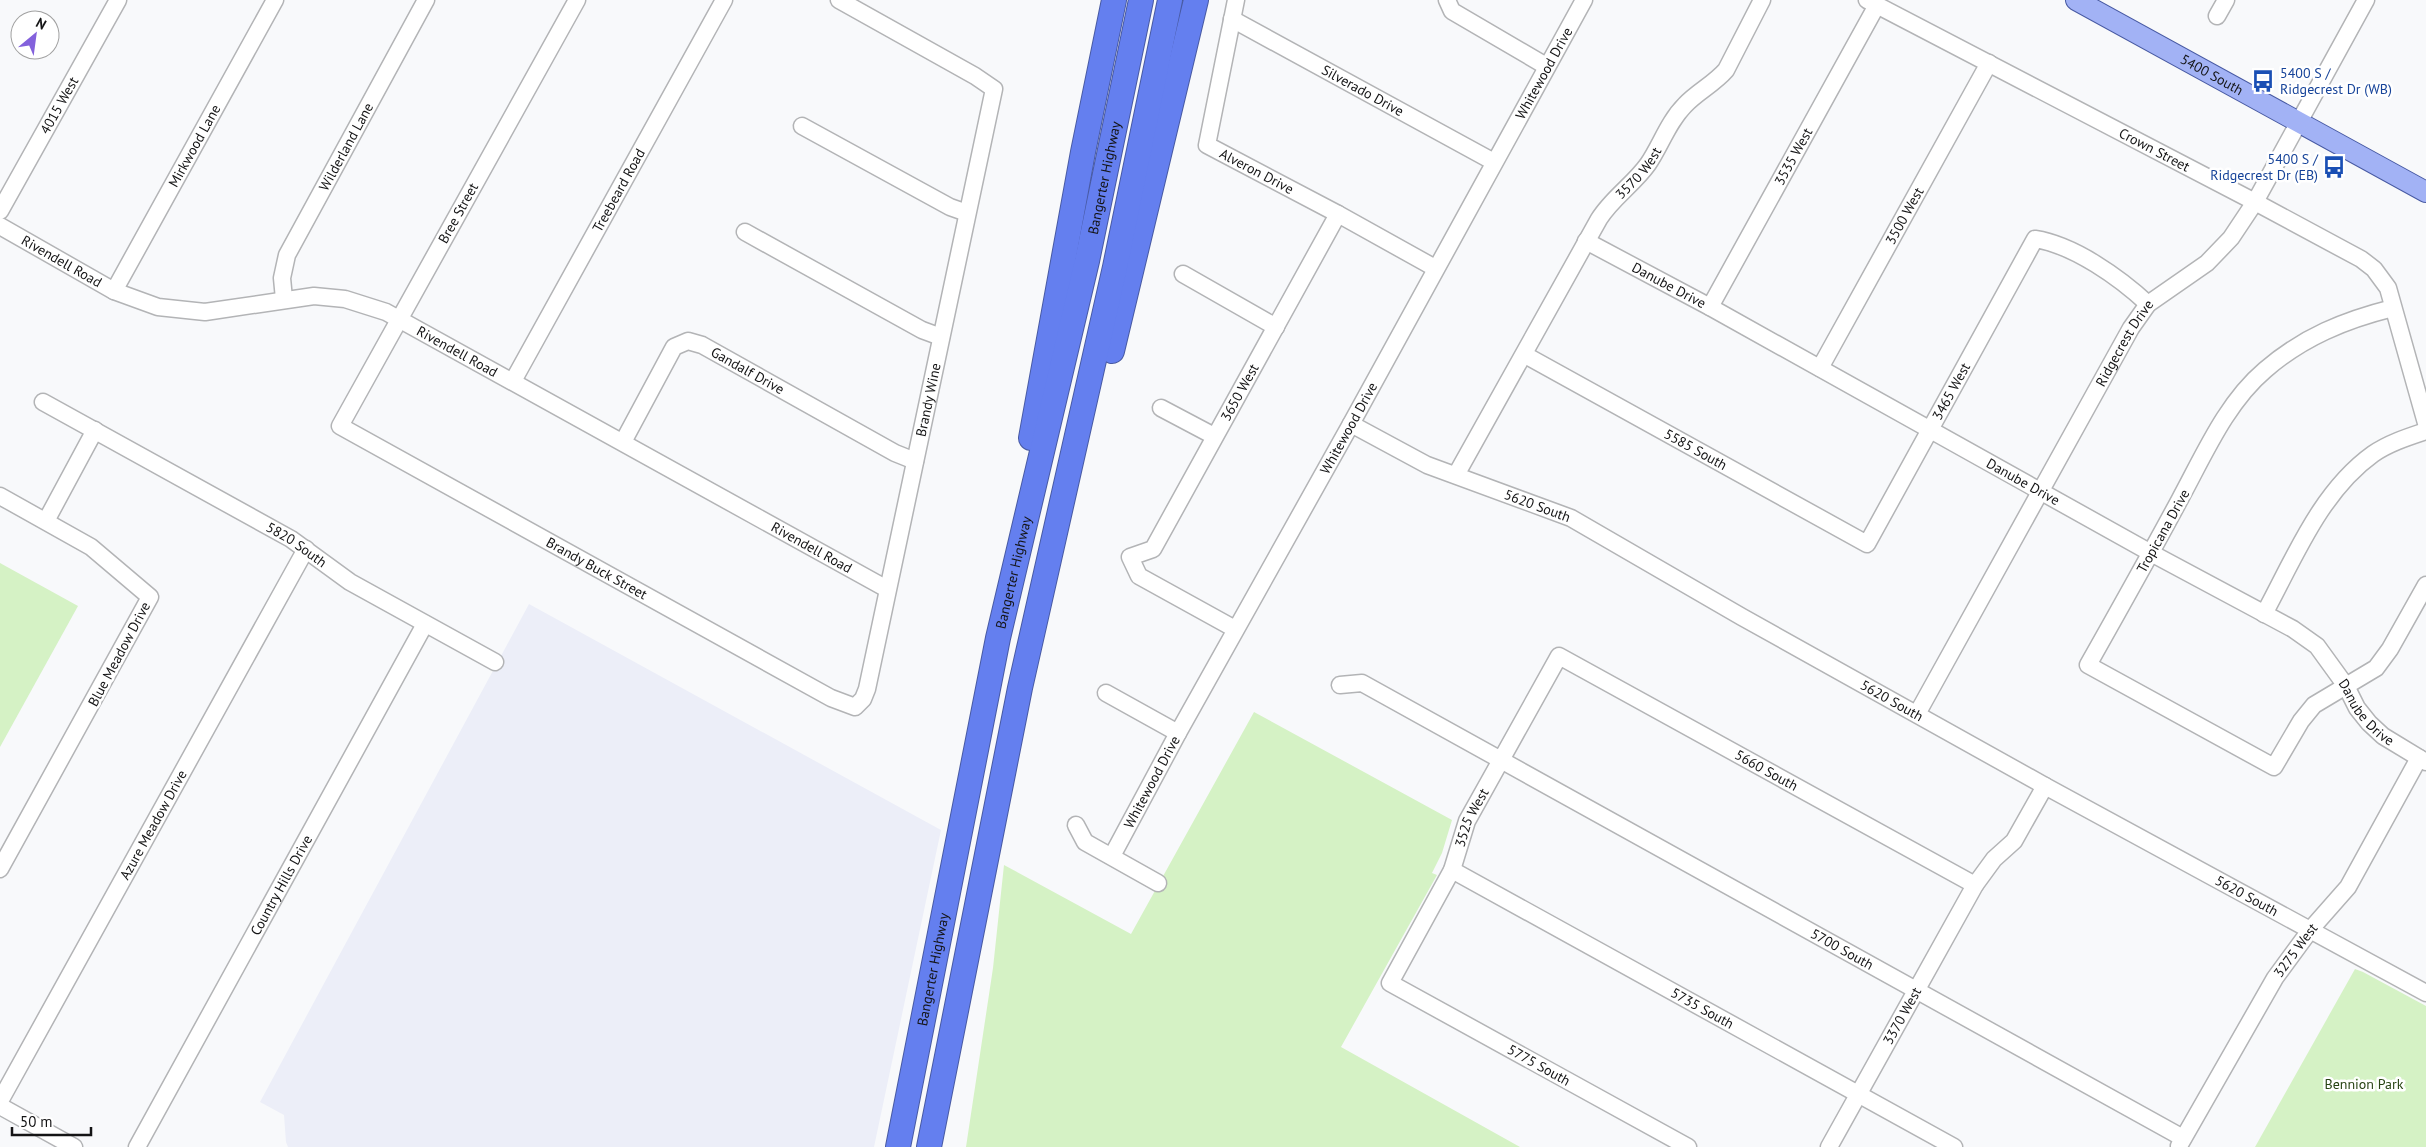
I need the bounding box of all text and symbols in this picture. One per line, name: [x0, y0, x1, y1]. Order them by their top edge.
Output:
north arrow: [10, 10, 60, 60]
text: N: [33, 14, 50, 34]
street label: Whitewood Drive: [1511, 24, 1576, 122]
street label: 5400 South: [2177, 50, 2247, 99]
street label: Silverado Drive: [1319, 61, 1407, 120]
place label: 5400 S / Ridgecrest Dr (WB): [2280, 64, 2392, 98]
bus stop icon: 5400 S / Ridgecrest Dr (WB): [2250, 68, 2276, 94]
street label: 4015 West: [36, 73, 82, 137]
street label: Wilderland Lane: [315, 100, 377, 194]
street label: Mirkwood Lane: [164, 101, 224, 190]
street label: Bangerter Highway: [1084, 119, 1125, 236]
street label: 3535 West: [1770, 124, 1816, 188]
street label: Crown Street: [2116, 124, 2193, 176]
street label: Alveron Drive: [1217, 144, 1297, 198]
street label: 3570 West: [1611, 144, 1665, 203]
street label: Treebeard Road: [588, 145, 649, 235]
place label: 5400 S / Ridgecrest Dr (EB): [2210, 150, 2319, 184]
bus stop icon: 5400 S / Ridgecrest Dr (EB): [2321, 154, 2347, 180]
street label: Bree Street: [434, 179, 482, 246]
street label: 3500 West: [1881, 184, 1928, 248]
street label: Rivendell Road: [18, 231, 105, 291]
street label: Danube Drive: [1629, 258, 1709, 312]
street label: Ridgecrest Drive: [2091, 296, 2157, 390]
street label: Rivendell Road: [414, 322, 501, 381]
street label: Gandalf Drive: [708, 343, 788, 398]
street label: 3465 West: [1928, 359, 1974, 423]
street label: 3650 West: [1216, 360, 1263, 424]
street label: Brandy Wine: [912, 361, 945, 438]
street label: Whitewood Drive: [1316, 379, 1381, 477]
street label: 5585 South: [1661, 425, 1730, 474]
street label: Danube Drive: [1983, 454, 2063, 509]
street label: 5620 South: [1502, 485, 1573, 526]
street label: Tropicana Drive: [2133, 486, 2193, 576]
street label: Bangerter Highway: [991, 514, 1036, 631]
street label: 5820 South: [263, 518, 330, 571]
street label: Rivendell Road: [768, 518, 855, 577]
street label: Brandy Buck Street: [543, 533, 651, 604]
street label: Blue Meadow Drive: [84, 599, 154, 709]
street label: Danube Drive: [2335, 675, 2397, 750]
street label: 5620 South: [1857, 676, 1926, 725]
street label: Whitewood Drive: [1120, 733, 1184, 831]
street label: 5660 South: [1732, 746, 1801, 795]
street label: Azure Meadow Drive: [116, 767, 191, 883]
street label: 3525 West: [1451, 785, 1493, 849]
street label: Country Hills Drive: [246, 832, 316, 938]
street label: 5620 South: [2212, 871, 2282, 920]
street label: Bangerter Highway: [913, 911, 953, 1028]
street label: 3275 West: [2270, 919, 2321, 981]
street label: 5700 South: [1807, 924, 1877, 974]
street label: 5735 South: [1668, 984, 1737, 1033]
street label: 3370 West: [1879, 984, 1925, 1048]
street label: 5775 South: [1504, 1040, 1574, 1090]
park label: Bennion Park: [2324, 1075, 2404, 1093]
scale bar: [12, 1104, 91, 1136]
text: 50 m: [20, 1112, 53, 1131]

